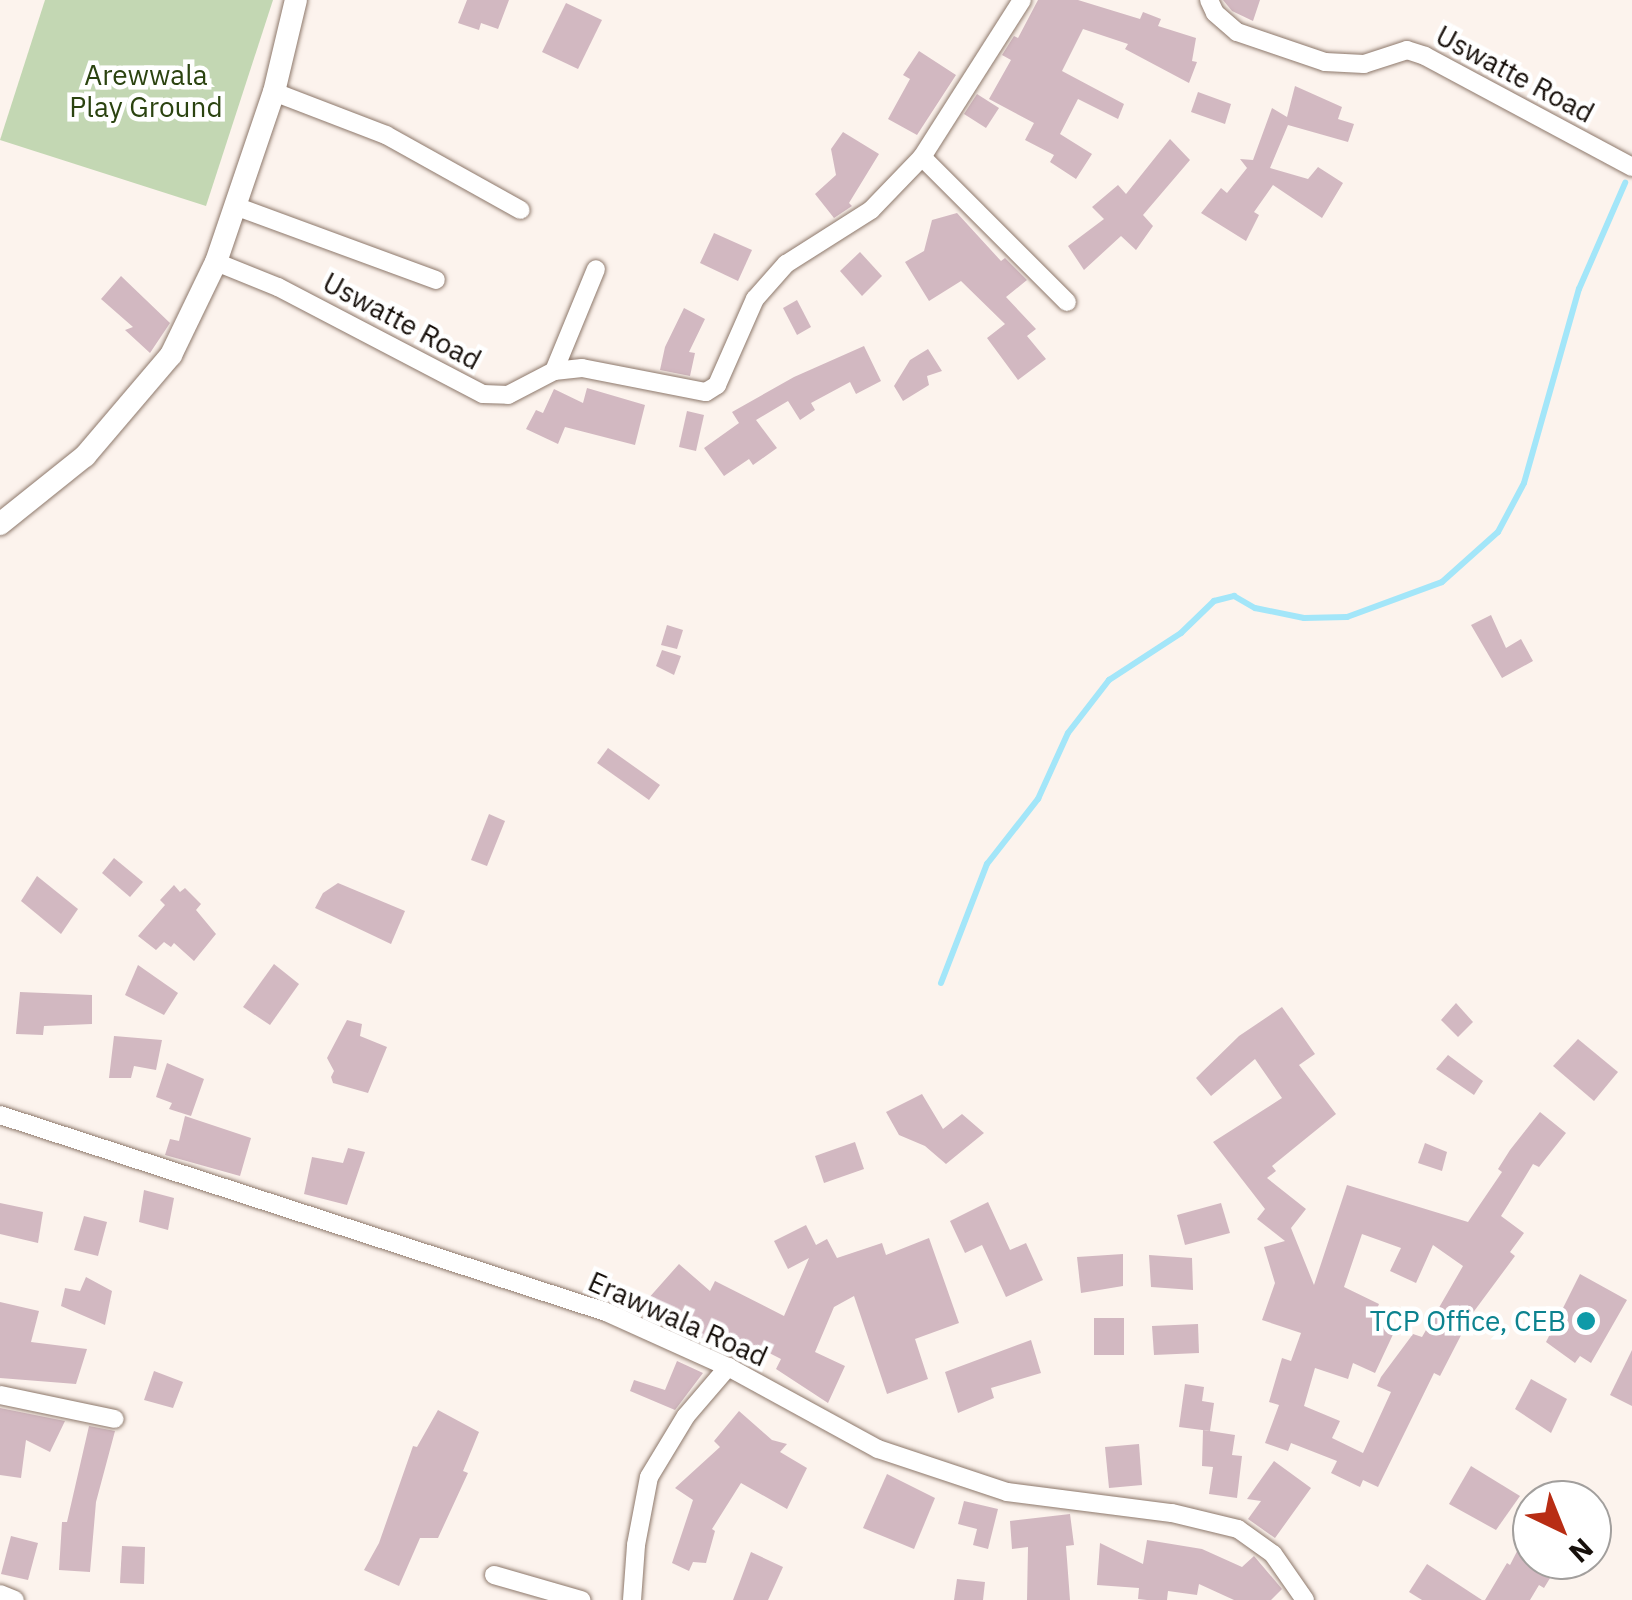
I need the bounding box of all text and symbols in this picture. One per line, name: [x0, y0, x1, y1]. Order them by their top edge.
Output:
street label: Uswatte Road: [1430, 18, 1600, 130]
park label: Arewwala Play Ground: [69, 58, 223, 124]
street label: Uswatte Road: [317, 265, 487, 377]
street label: Erawwala Road: [583, 1264, 773, 1374]
place label: TCP Office, CEB: [1370, 1304, 1566, 1338]
marker: TCP Office, CEB: [1575, 1310, 1597, 1332]
north arrow: [1512, 1480, 1612, 1580]
text: N: [1561, 1530, 1601, 1571]

